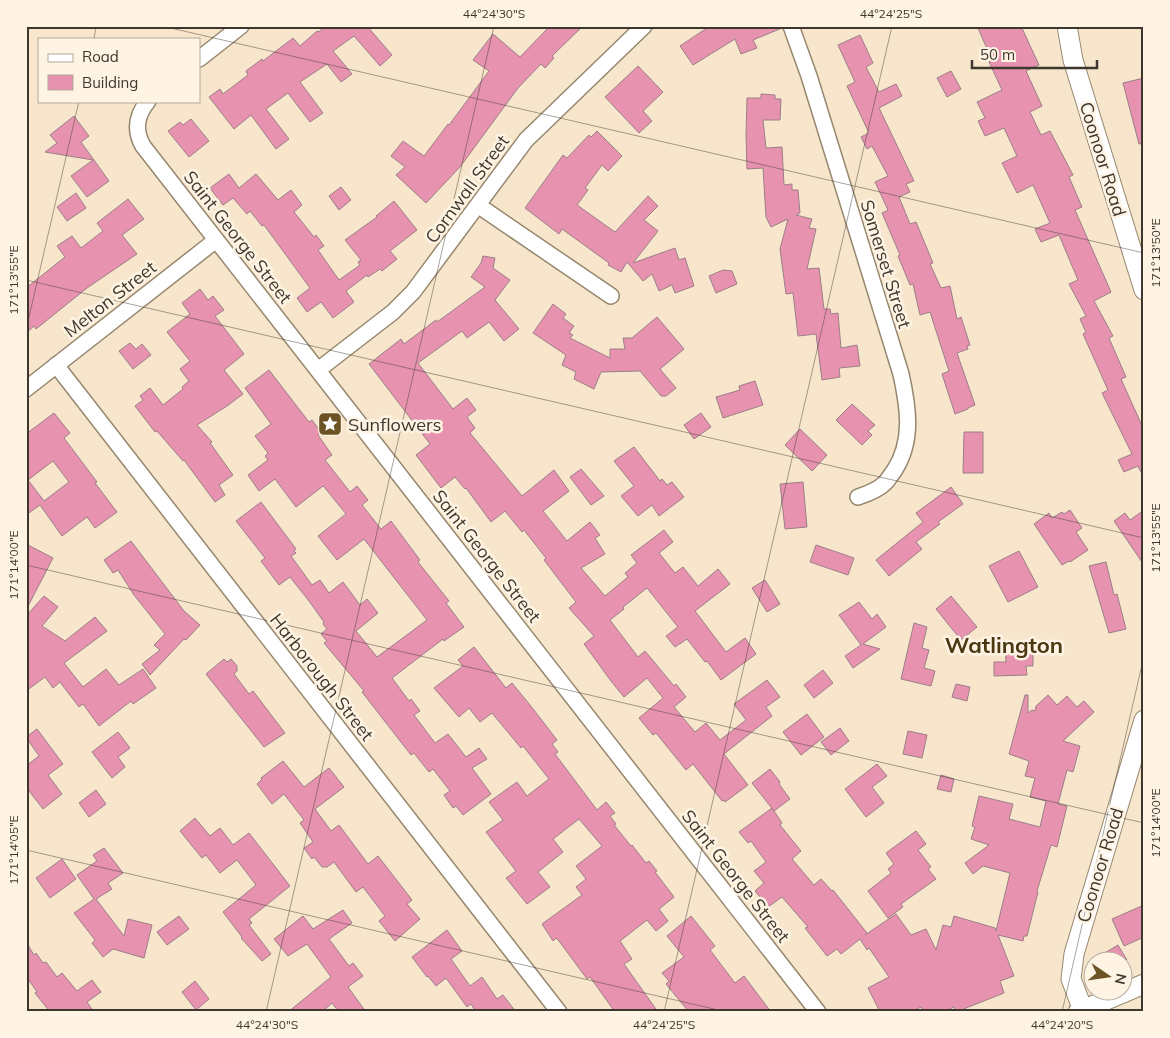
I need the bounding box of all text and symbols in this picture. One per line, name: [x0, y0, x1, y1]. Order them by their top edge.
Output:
text: 44°24'30"S: [463, 6, 525, 21]
text: 44°24'25"S: [860, 6, 922, 21]
legend: [38, 38, 200, 102]
scale bar: [972, 38, 1098, 70]
text: 50 m: [980, 45, 1015, 64]
text: Road: [82, 47, 119, 66]
text: Building: [82, 73, 138, 92]
street label: Coonoor Road: [1075, 99, 1131, 219]
street label: Cornwall Street: [420, 130, 514, 248]
street label: Saint George Street: [179, 166, 297, 308]
street label: Somerset Street: [856, 197, 916, 331]
text: 171°13'50"E: [1148, 218, 1163, 288]
text: 171°13'55"E: [6, 245, 21, 315]
street label: Melton Street: [59, 256, 161, 342]
place icon: Sunflowers: [317, 411, 343, 437]
place label: Sunflowers: [348, 413, 441, 436]
street label: Saint George Street: [428, 485, 546, 627]
text: 171°13'55"E: [1148, 503, 1163, 573]
text: 171°14'00"E: [6, 530, 21, 600]
street label: Harborough Street: [265, 609, 379, 745]
district label: Watlington: [945, 631, 1063, 659]
text: 171°14'00"E: [1148, 788, 1163, 858]
street label: Saint George Street: [677, 805, 795, 947]
street label: Coonoor Road: [1072, 805, 1128, 925]
text: 171°14'05"E: [6, 815, 21, 885]
north arrow: [1082, 950, 1132, 1000]
text: N: [1111, 972, 1131, 986]
text: 44°24'30"S: [236, 1017, 298, 1032]
text: 44°24'25"S: [633, 1017, 695, 1032]
text: 44°24'20"S: [1031, 1017, 1093, 1032]

